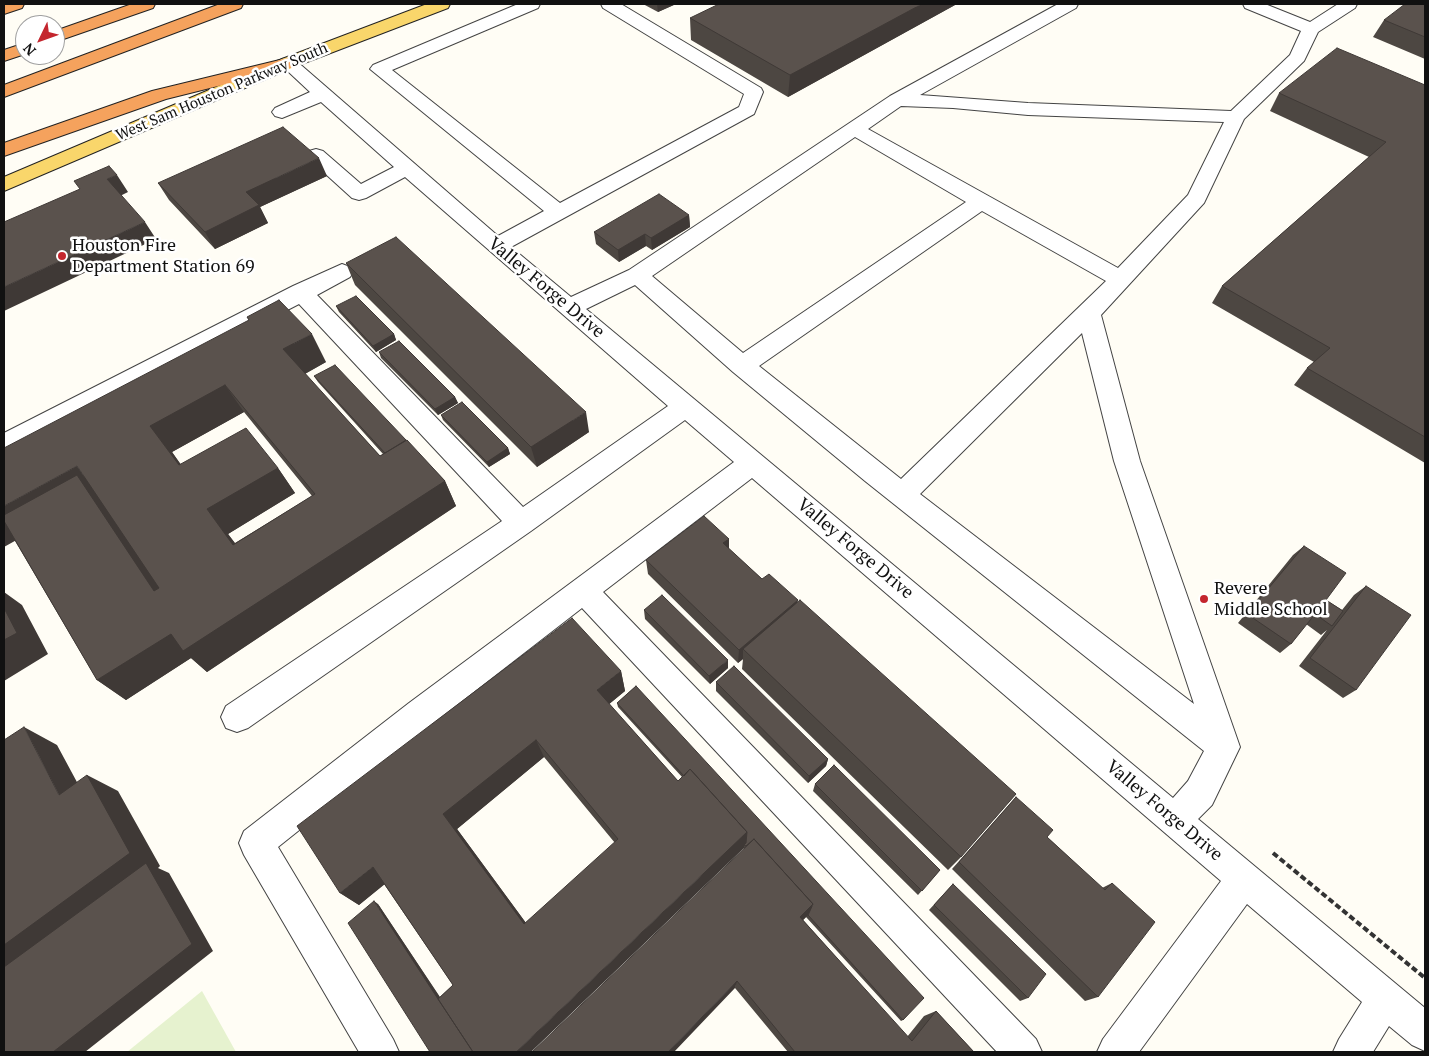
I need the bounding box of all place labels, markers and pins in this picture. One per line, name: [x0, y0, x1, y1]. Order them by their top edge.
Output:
place label: Houston Fire Department Station 69: [72, 235, 255, 278]
marker: Houston Fire Department Station 69: [56, 250, 68, 262]
place label: Revere Middle School: [1214, 578, 1328, 620]
marker: Revere Middle School: [1198, 593, 1210, 605]

